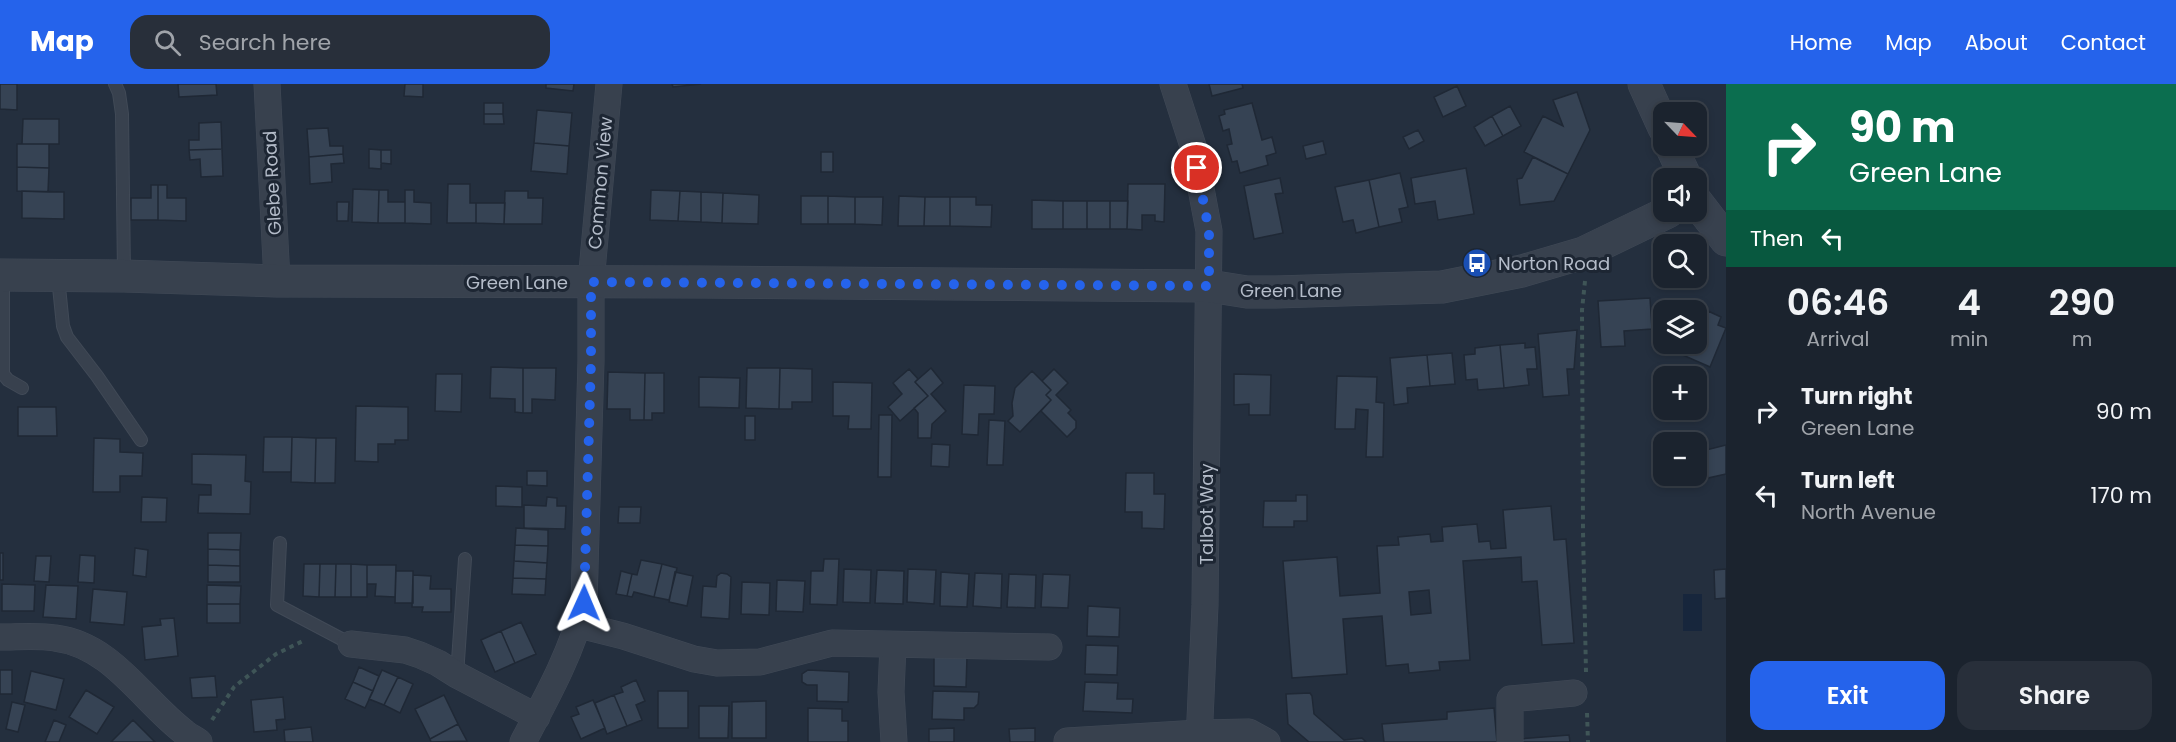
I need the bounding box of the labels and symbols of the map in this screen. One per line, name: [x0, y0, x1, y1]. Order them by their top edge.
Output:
north arrow: [1653, 102, 1707, 156]
street label: Common View: [582, 115, 618, 250]
street label: Glebe Road: [257, 130, 287, 236]
pin: [1171, 142, 1222, 193]
bus stop icon: Norton Road: [1461, 247, 1493, 279]
place label: Norton Road: [1498, 251, 1610, 276]
street label: Green Lane: [466, 270, 568, 295]
street label: Green Lane: [1240, 278, 1342, 303]
street label: Talbot Way: [1194, 463, 1219, 565]
position arrow: [552, 571, 616, 635]

